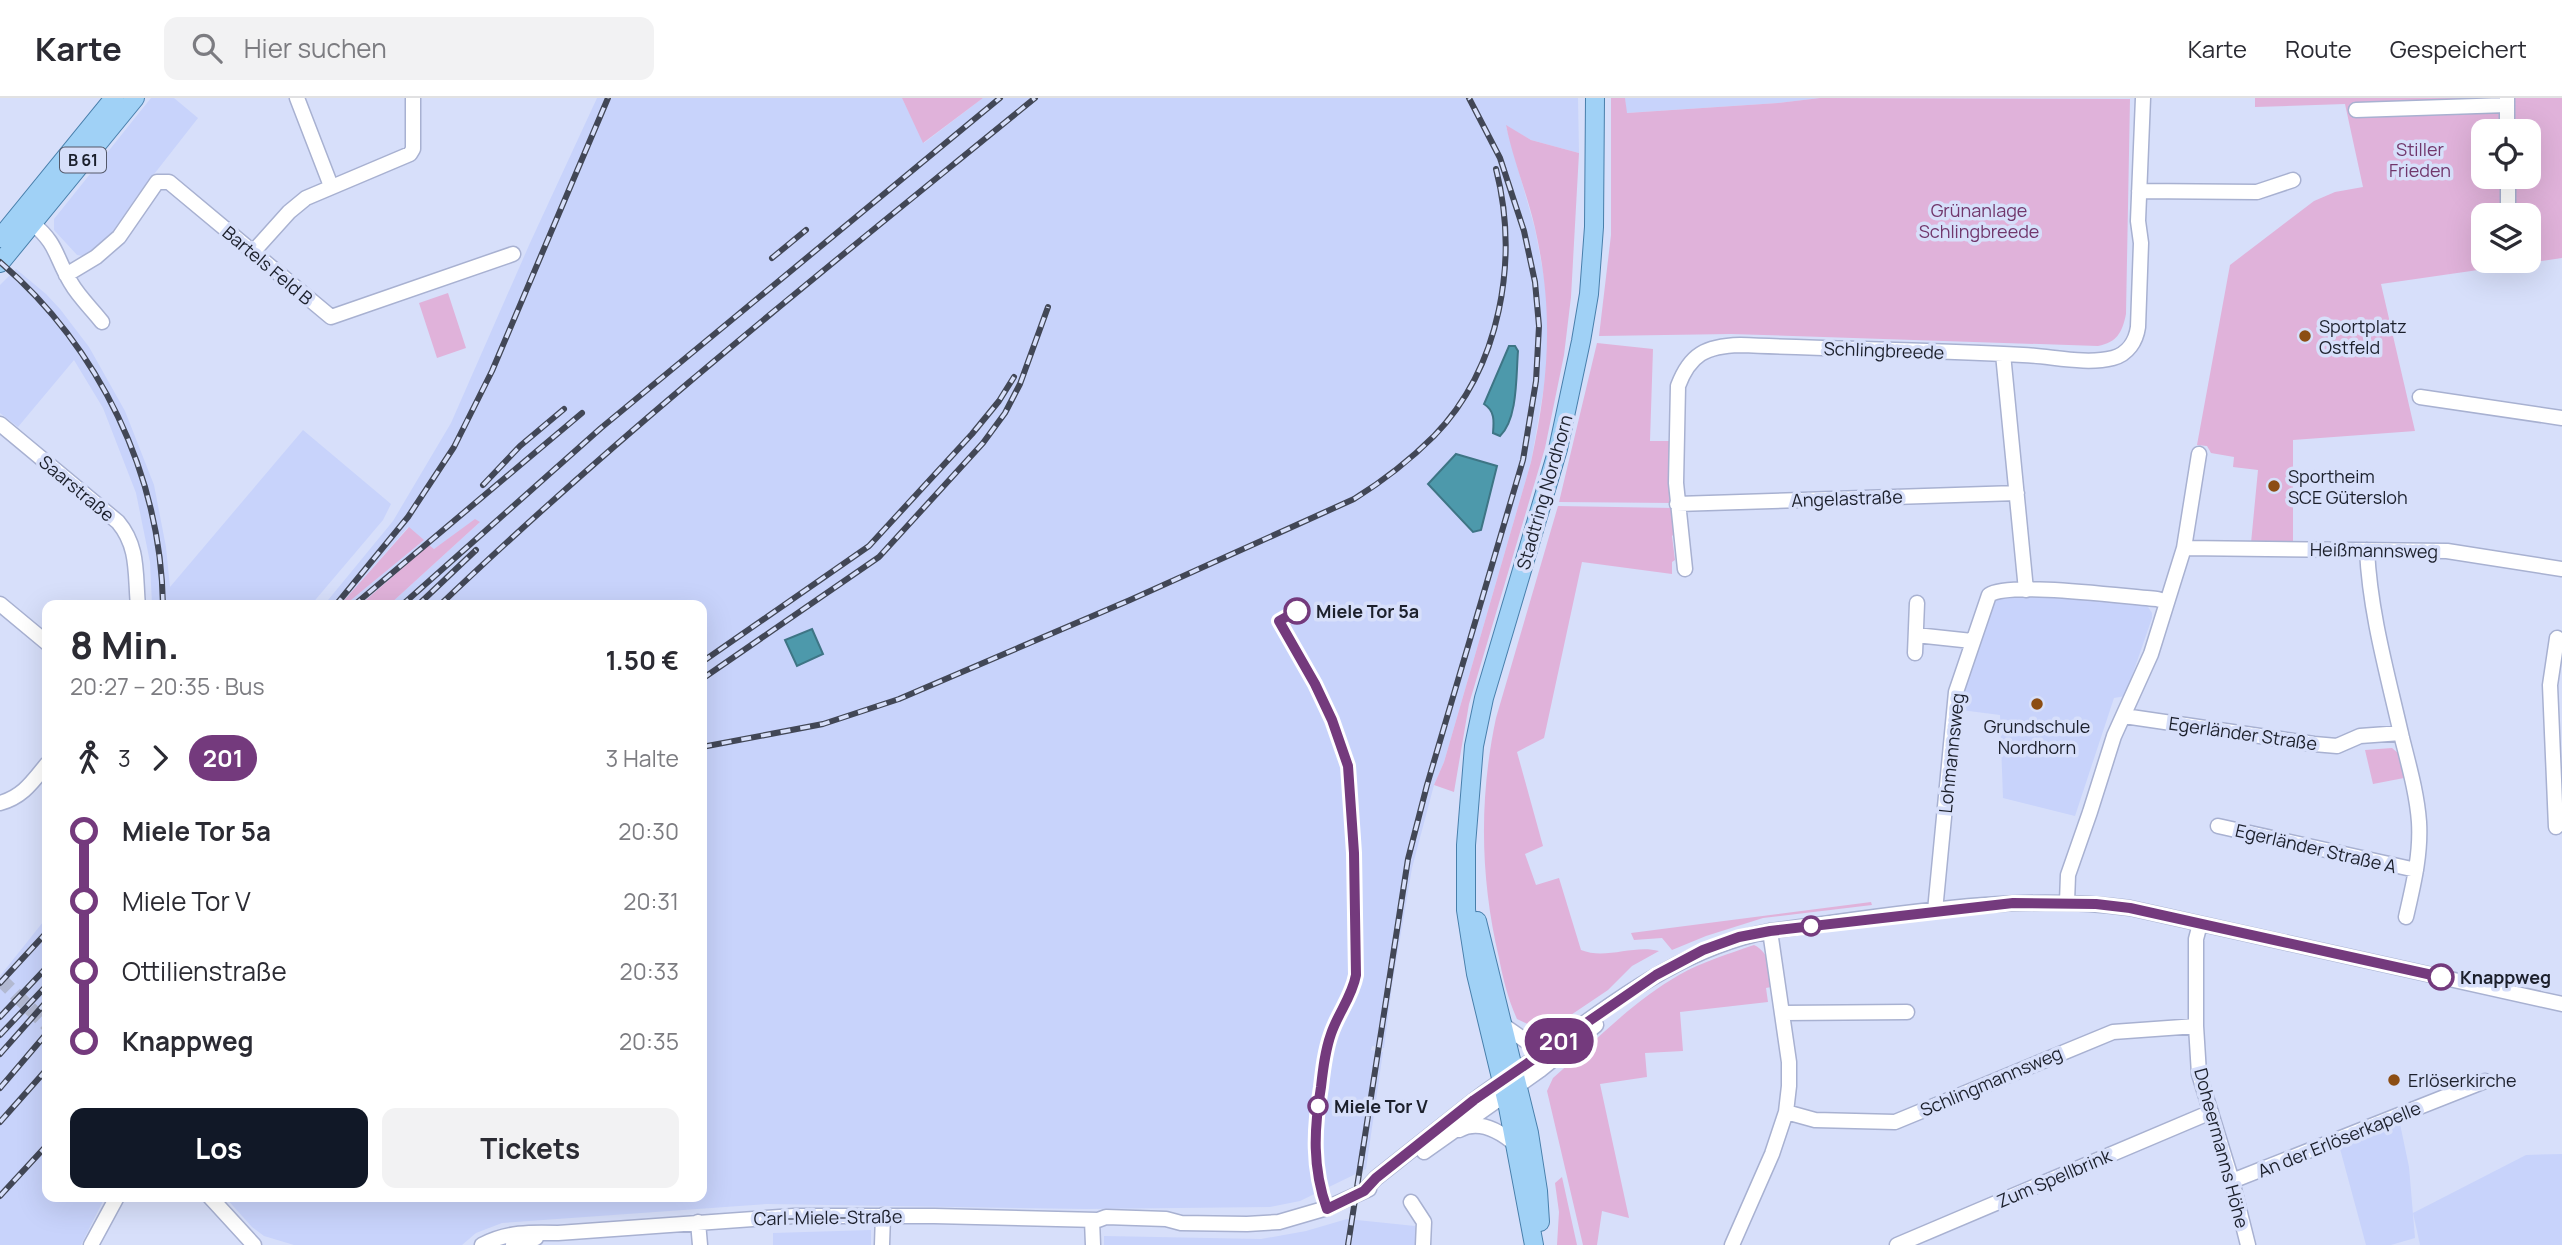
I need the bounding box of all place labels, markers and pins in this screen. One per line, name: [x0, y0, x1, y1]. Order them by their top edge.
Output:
place label: Sportplatz Ostfeld: [2319, 314, 2407, 359]
marker: Sportplatz Ostfeld: [2297, 328, 2313, 344]
place label: Sportheim SCE Gütersloh: [2288, 464, 2408, 509]
marker: Sportheim SCE Gütersloh: [2266, 478, 2282, 494]
marker: Miele Tor 5a: [1284, 598, 1310, 624]
place label: Miele Tor 5a: [1316, 599, 1419, 623]
marker: Grundschule Nordhorn: [2029, 696, 2045, 712]
place label: Grundschule Nordhorn: [1984, 714, 2090, 759]
unlabelled marker: [1801, 916, 1821, 936]
marker: Knappweg: [2428, 964, 2454, 990]
place label: Knappweg: [2460, 965, 2551, 989]
place label: Erlöserkirche: [2408, 1068, 2517, 1092]
marker: Erlöserkirche: [2386, 1072, 2402, 1088]
place label: Miele Tor V: [1334, 1094, 1428, 1118]
marker: Miele Tor V: [1308, 1096, 1328, 1116]

